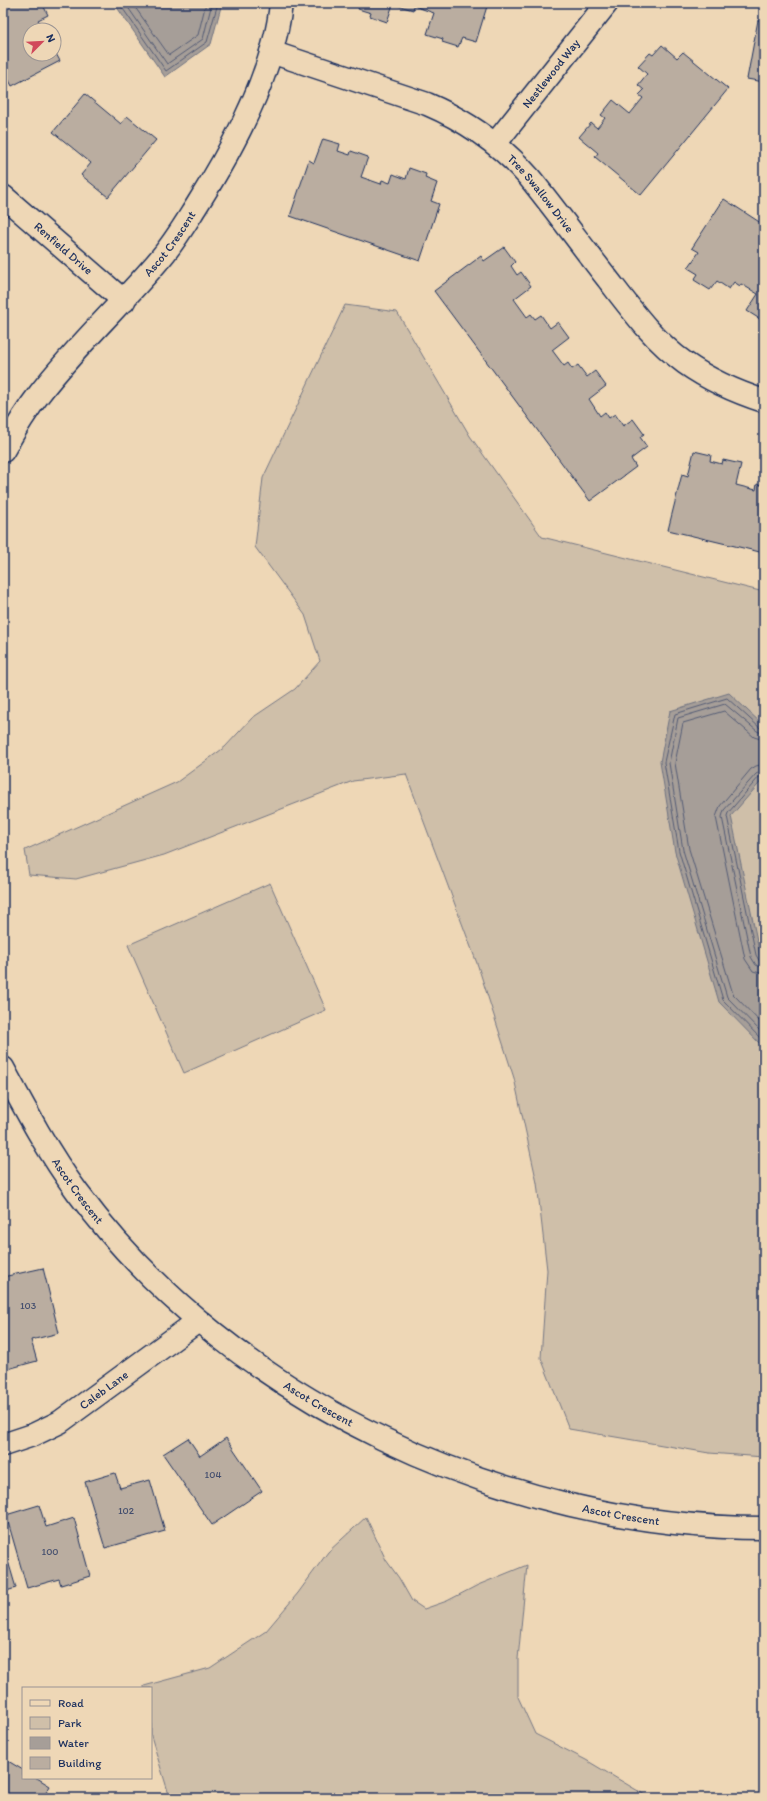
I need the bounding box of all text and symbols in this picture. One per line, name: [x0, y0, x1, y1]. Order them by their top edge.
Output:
north arrow: [22, 22, 62, 62]
text: N: [43, 32, 58, 44]
street label: Nestlewood Way: [519, 36, 583, 111]
street label: Tree Swallow Drive: [504, 152, 577, 236]
street label: Ascot Crescent: [141, 208, 199, 279]
street label: Renfield Drive: [31, 219, 96, 278]
street label: Ascot Crescent: [49, 1155, 107, 1227]
house number: 103: [20, 1299, 37, 1312]
street label: Caleb Lane: [77, 1367, 131, 1412]
street label: Ascot Crescent: [281, 1378, 356, 1430]
house number: 104: [205, 1468, 221, 1481]
street label: Ascot Crescent: [581, 1501, 661, 1528]
house number: 102: [118, 1504, 135, 1517]
house number: 100: [42, 1545, 58, 1558]
legend: [22, 1687, 152, 1779]
text: Road: [58, 1696, 84, 1710]
text: Park: [58, 1716, 82, 1730]
text: Water: [58, 1736, 89, 1750]
text: Building: [58, 1756, 102, 1770]

